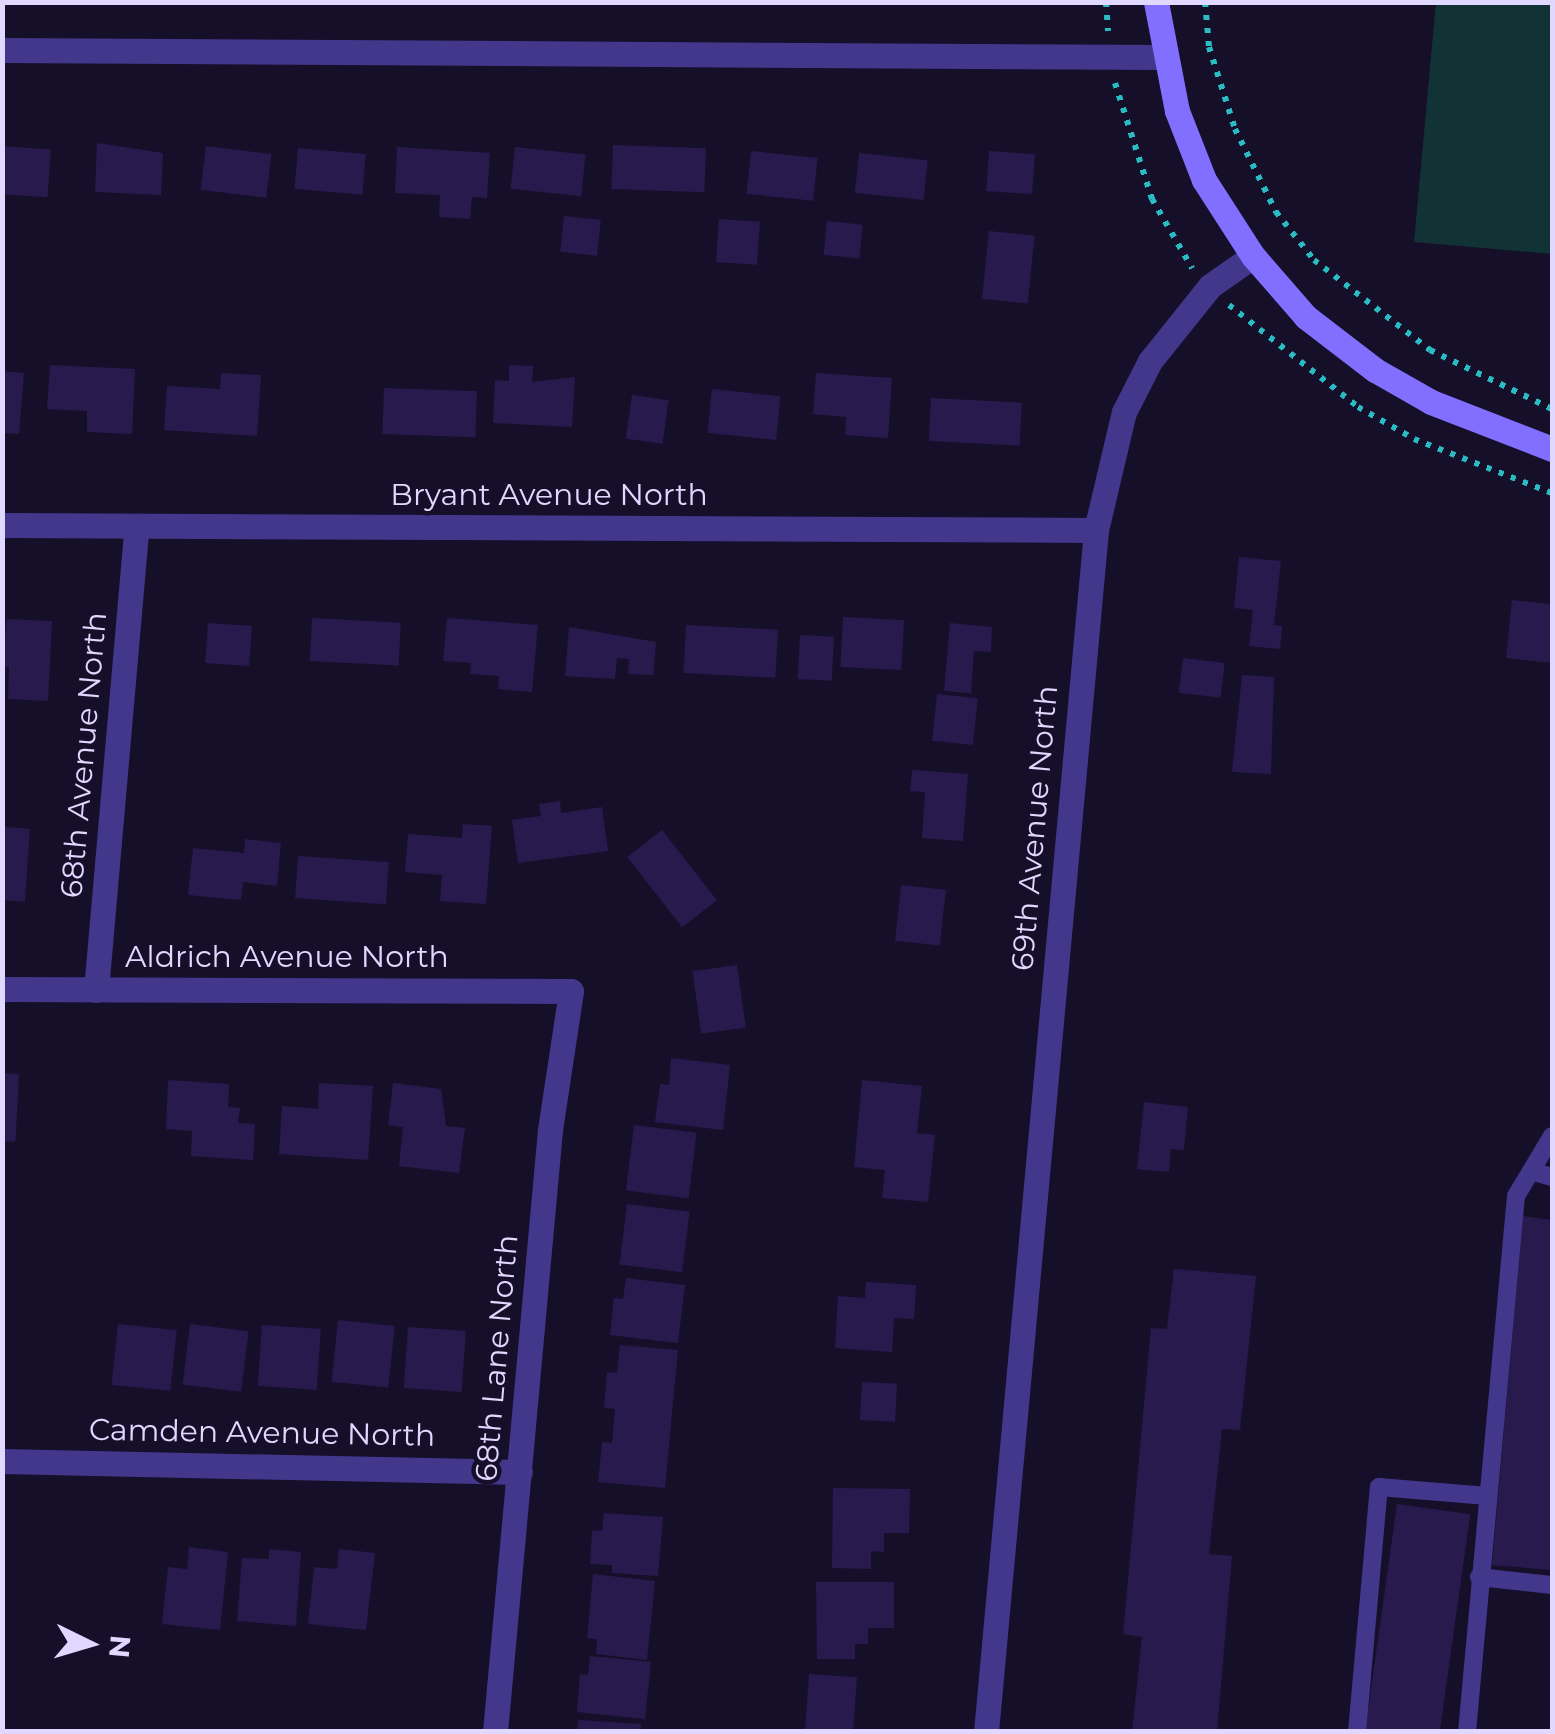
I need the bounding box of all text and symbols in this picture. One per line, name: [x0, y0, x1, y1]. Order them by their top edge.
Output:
street label: Bryant Avenue North: [390, 477, 708, 513]
street label: 68th Avenue North: [54, 611, 114, 899]
street label: 69th Avenue North: [1005, 684, 1065, 972]
street label: Aldrich Avenue North: [125, 939, 449, 975]
street label: 68th Lane North: [468, 1233, 526, 1483]
street label: Camden Avenue North: [89, 1412, 435, 1454]
north arrow: [40, 1594, 140, 1694]
text: N: [102, 1634, 138, 1659]

